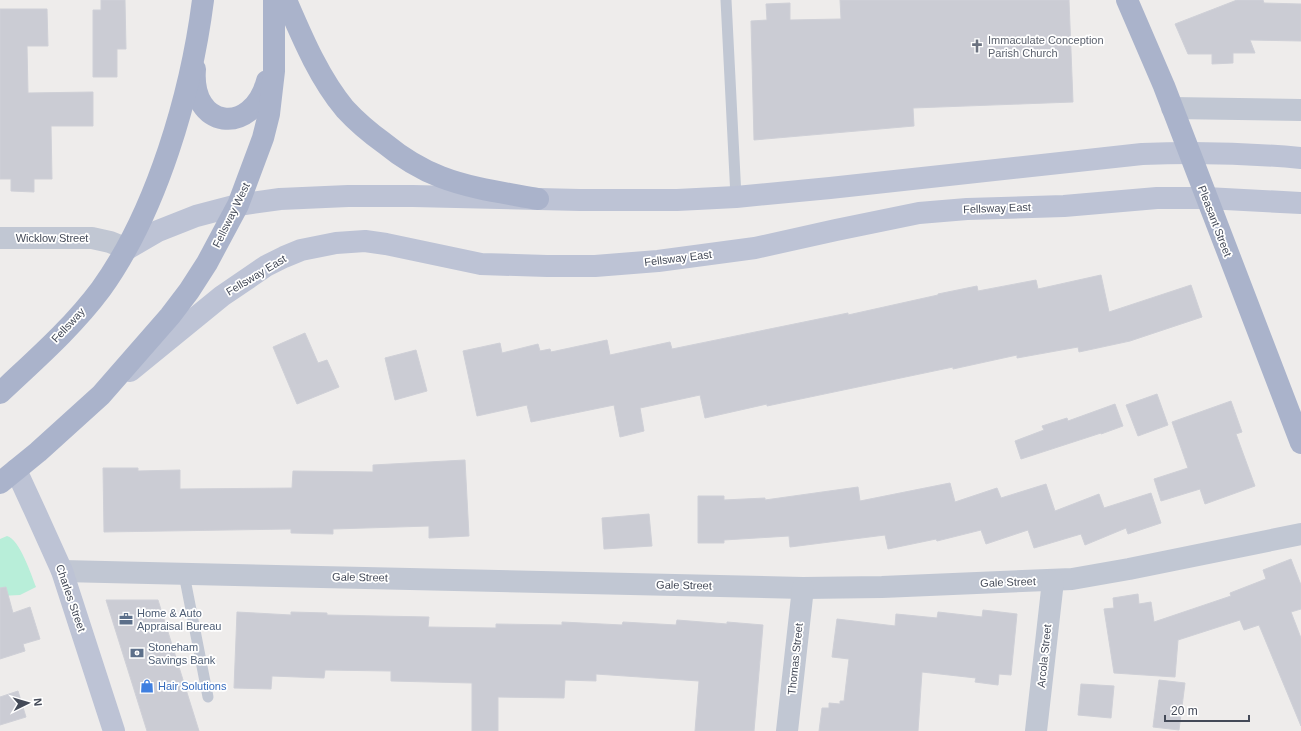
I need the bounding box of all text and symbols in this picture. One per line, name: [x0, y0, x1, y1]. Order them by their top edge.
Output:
place label: Immaculate Conception Parish Church: [988, 34, 1104, 59]
church icon: Immaculate Conception Parish Church: [969, 38, 985, 54]
street label: Fellsway West: [210, 181, 252, 249]
street label: Pleasant Street: [1196, 184, 1234, 258]
street label: Fellsway East: [963, 201, 1031, 215]
street label: Wicklow Street: [16, 232, 88, 244]
street label: Fellsway East: [644, 248, 712, 268]
street label: Fellsway East: [224, 252, 288, 298]
street label: Fellsway: [49, 305, 87, 345]
street label: Charles Street: [54, 563, 88, 633]
street label: Gale Street: [332, 571, 388, 583]
street label: Gale Street: [980, 575, 1036, 589]
street label: Gale Street: [656, 579, 712, 591]
place label: Home & Auto Appraisal Bureau: [137, 607, 221, 632]
office icon: Home & Auto Appraisal Bureau: [118, 611, 134, 627]
street label: Thomas Street: [785, 623, 805, 695]
street label: Arcola Street: [1035, 624, 1053, 688]
place label: Stoneham Savings Bank: [148, 641, 216, 666]
bank icon: Stoneham Savings Bank: [129, 645, 145, 661]
shop icon: Hair Solutions: [139, 678, 155, 694]
place label: Hair Solutions: [158, 680, 227, 692]
north arrow: [8, 683, 48, 723]
scale bar: [1165, 697, 1249, 723]
text: N: [32, 698, 44, 707]
text: 20 m: [1171, 704, 1198, 718]

